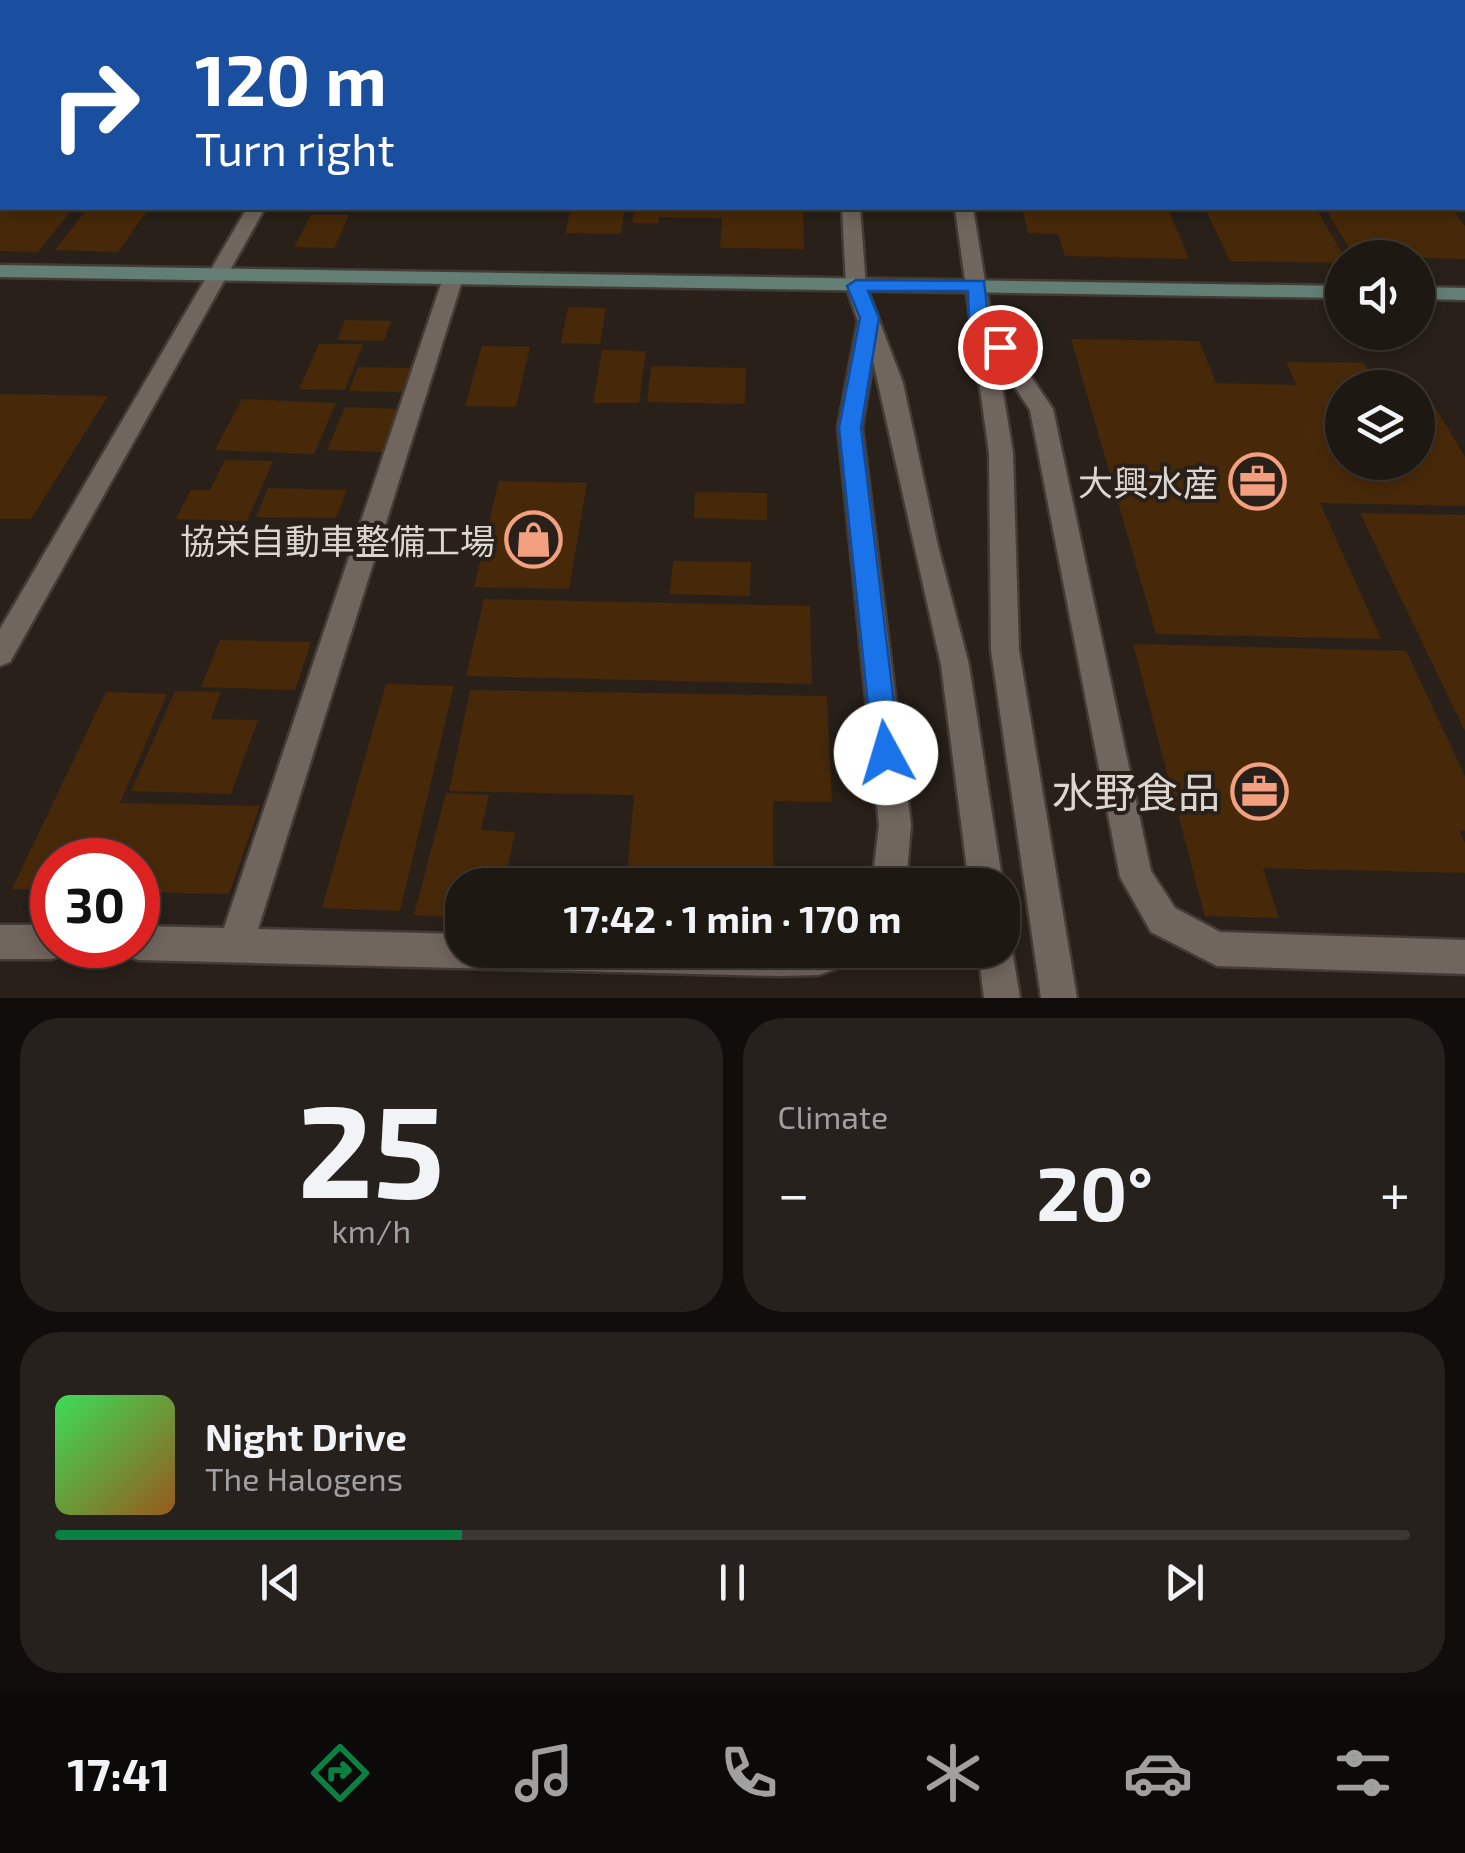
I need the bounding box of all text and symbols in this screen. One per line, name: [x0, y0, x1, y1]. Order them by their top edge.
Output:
text: 120 m: [195, 36, 387, 120]
icon: right: [30, 40, 160, 170]
text: Turn right: [195, 121, 395, 175]
map controls: [1325, 240, 1435, 480]
button: sound: [1325, 240, 1435, 350]
pin: [958, 305, 1043, 390]
icon: arrive: [973, 320, 1028, 375]
button: layers: [1325, 370, 1435, 480]
office icon: 大興水産: [1227, 452, 1287, 512]
place label: 大興水産: [1078, 461, 1218, 503]
shop icon: 協栄自動車整備工場: [504, 510, 564, 570]
place label: 協栄自動車整備工場: [180, 519, 495, 561]
position arrow: [834, 701, 938, 805]
office icon: 水野食品: [1229, 761, 1289, 821]
place label: 水野食品: [1052, 766, 1220, 816]
speed limit sign: 30: [30, 838, 160, 968]
text: 17:42 · 1 min · 170 m: [563, 895, 902, 941]
text: 25: [298, 1068, 445, 1224]
text: Climate: [778, 1097, 888, 1135]
text: 20°: [1036, 1146, 1153, 1236]
text: −: [778, 1159, 810, 1225]
text: +: [1380, 1159, 1410, 1225]
text: km/h: [332, 1211, 411, 1249]
text: Night Drive: [205, 1413, 407, 1459]
text: The Halogens: [205, 1459, 403, 1497]
icon: previous: [253, 1555, 308, 1610]
icon: pause: [705, 1555, 760, 1610]
icon: next: [1157, 1555, 1212, 1610]
icon: directions: [305, 1738, 375, 1808]
icon: music: [509, 1738, 579, 1808]
icon: phone: [714, 1738, 784, 1808]
icon: climate: [918, 1738, 988, 1808]
icon: car: [1123, 1738, 1193, 1808]
icon: filters: [1328, 1738, 1398, 1808]
text: 17:41: [67, 1746, 170, 1800]

